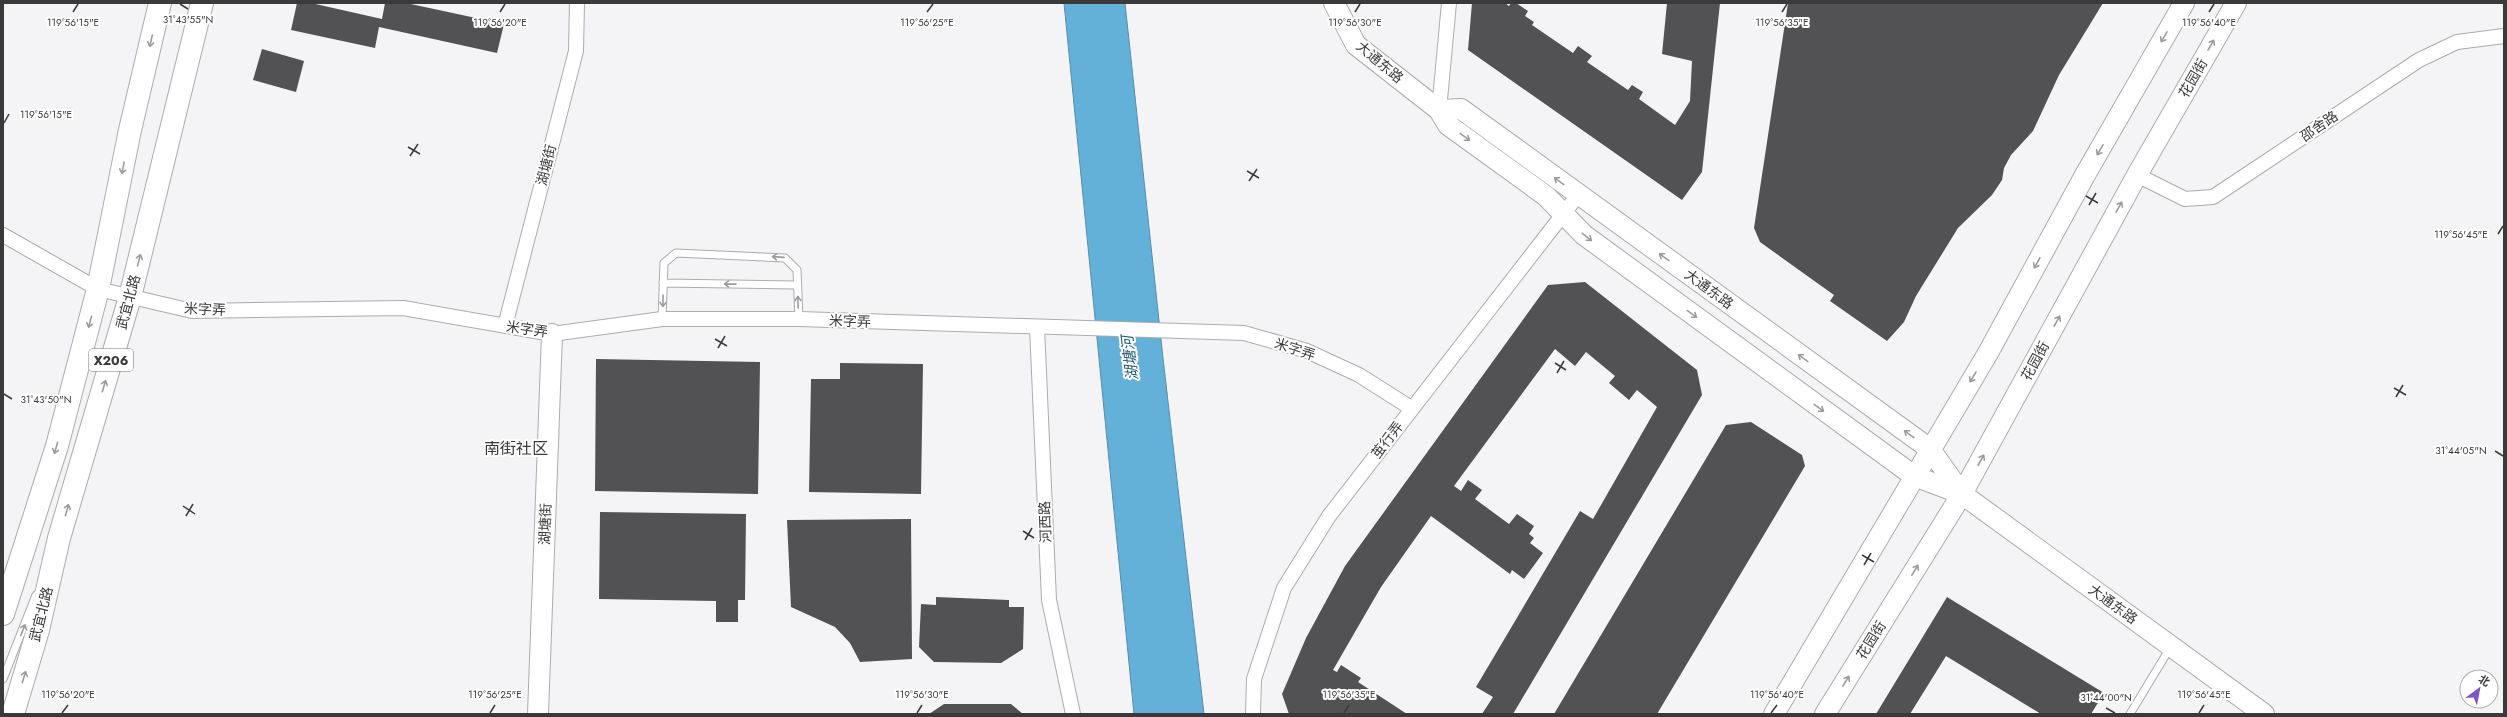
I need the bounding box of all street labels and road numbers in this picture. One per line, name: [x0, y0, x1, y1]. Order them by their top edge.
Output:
street label: 大通东路: [1352, 36, 1408, 88]
street label: 花园街: [2174, 55, 2212, 101]
street label: 邵舍路: [2296, 106, 2342, 146]
street label: 湖塘街: [531, 142, 561, 188]
street label: 大通东路: [1680, 264, 1738, 314]
street label: 武宜北路: [111, 272, 145, 332]
street label: 米字弄: [184, 298, 226, 320]
street label: 米字弄: [829, 310, 871, 332]
street label: 米字弄: [505, 316, 549, 342]
street label: 米字弄: [1272, 333, 1318, 365]
street label: 花园街: [2016, 338, 2054, 384]
road number: X206: [89, 349, 133, 371]
street label: 茧行弄: [1366, 417, 1408, 463]
street label: 河西路: [1034, 501, 1056, 543]
street label: 湖塘街: [534, 503, 556, 545]
street label: 大通东路: [2084, 579, 2142, 629]
street label: 武宜北路: [25, 584, 57, 644]
street label: 花园街: [1851, 617, 1891, 663]

